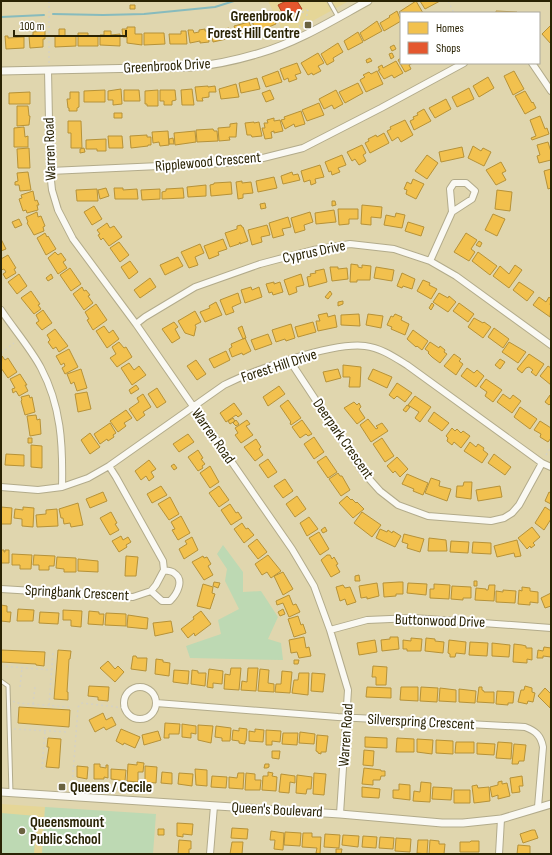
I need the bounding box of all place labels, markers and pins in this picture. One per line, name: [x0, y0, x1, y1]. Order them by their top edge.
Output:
place label: Greenbrook / Forest Hill Centre: [208, 7, 300, 43]
marker: Greenbrook / Forest Hill Centre: [303, 20, 313, 30]
place label: Queens / Cecile: [70, 778, 152, 797]
marker: Queens / Cecile: [57, 782, 67, 792]
place label: Queensmount Public School: [30, 813, 104, 849]
marker: Queensmount Public School: [17, 826, 27, 836]

